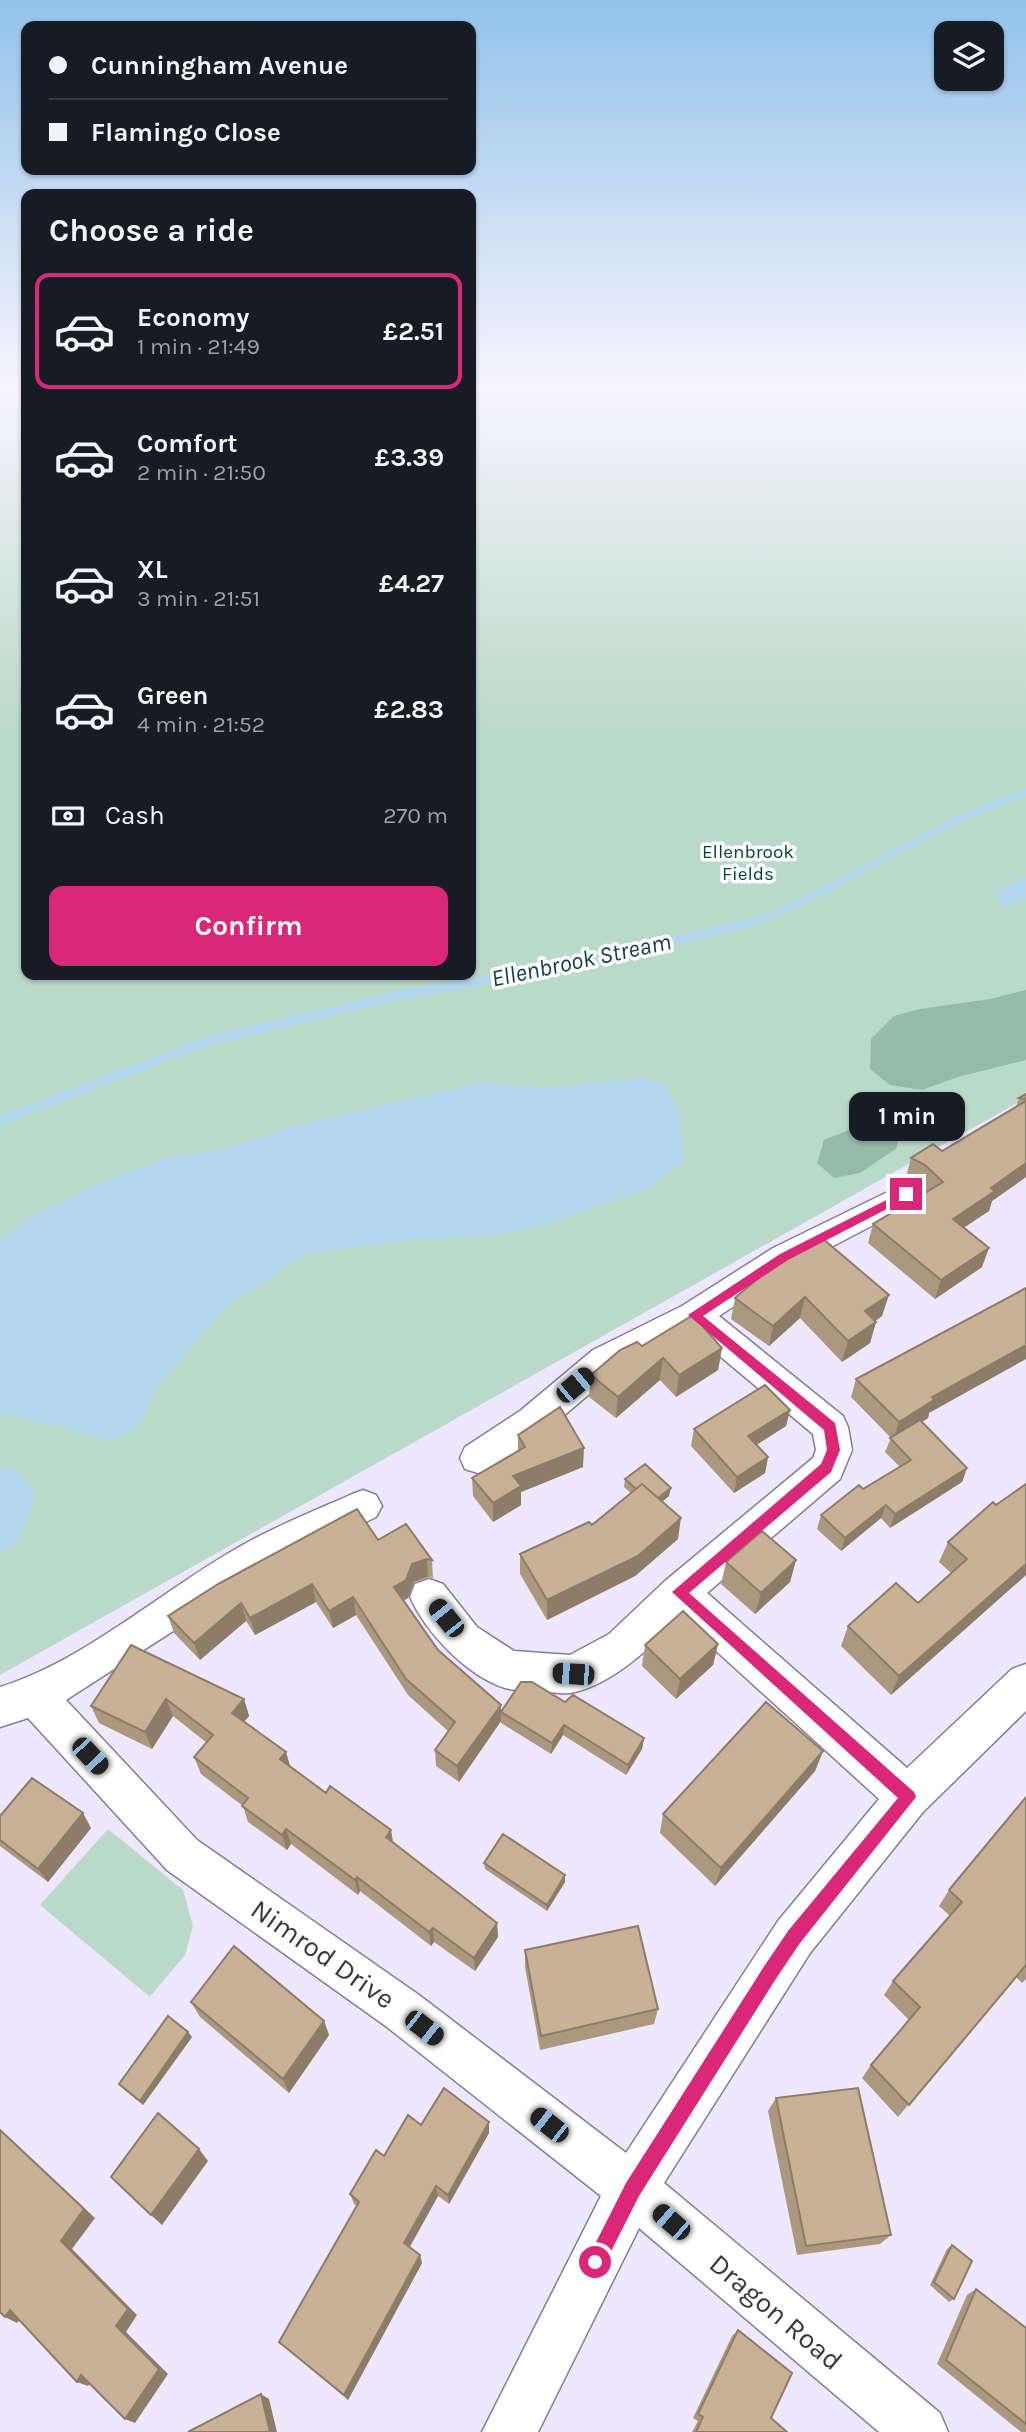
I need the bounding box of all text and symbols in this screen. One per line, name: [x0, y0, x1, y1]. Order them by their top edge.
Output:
map controls: [934, 21, 1004, 91]
button: layers: [934, 21, 1004, 91]
text: Cunningham Avenue: [91, 50, 348, 81]
text: Flamingo Close: [91, 117, 281, 148]
text: Choose a ride: [49, 212, 254, 249]
icon: car: [53, 300, 116, 363]
text: Economy: [137, 302, 249, 333]
text: £2.51: [383, 316, 444, 347]
text: 1 min · 21:49: [137, 333, 260, 360]
icon: car: [53, 426, 116, 489]
text: Comfort: [137, 428, 238, 459]
text: £3.39: [375, 442, 444, 473]
text: 2 min · 21:50: [137, 459, 266, 486]
icon: car: [53, 552, 116, 615]
text: XL: [137, 554, 168, 585]
text: £4.27: [379, 568, 444, 599]
text: 3 min · 21:51: [137, 585, 260, 612]
icon: car: [53, 678, 116, 741]
text: Green: [137, 680, 209, 711]
text: £2.83: [374, 694, 444, 725]
text: 4 min · 21:52: [137, 711, 265, 738]
icon: cash: [49, 797, 87, 835]
text: Cash: [105, 800, 165, 831]
text: 270 m: [383, 802, 448, 829]
park label: Ellenbrook Fields: [702, 841, 794, 885]
button: Confirm: [49, 886, 448, 966]
water label: Ellenbrook Stream: [489, 927, 673, 993]
callout: 1 min: [848, 1092, 964, 1142]
text: 1 min: [878, 1103, 936, 1130]
route end: [890, 1178, 922, 1210]
car: [553, 1363, 598, 1407]
car: [425, 1595, 468, 1641]
car: [552, 1662, 595, 1686]
car: [68, 1733, 113, 1779]
street label: Nimrod Drive: [245, 1892, 401, 2016]
car: [401, 2007, 448, 2049]
car: [526, 2104, 573, 2146]
car: [649, 2200, 694, 2244]
route start: [579, 2246, 611, 2278]
street label: Dragon Road: [703, 2247, 849, 2377]

